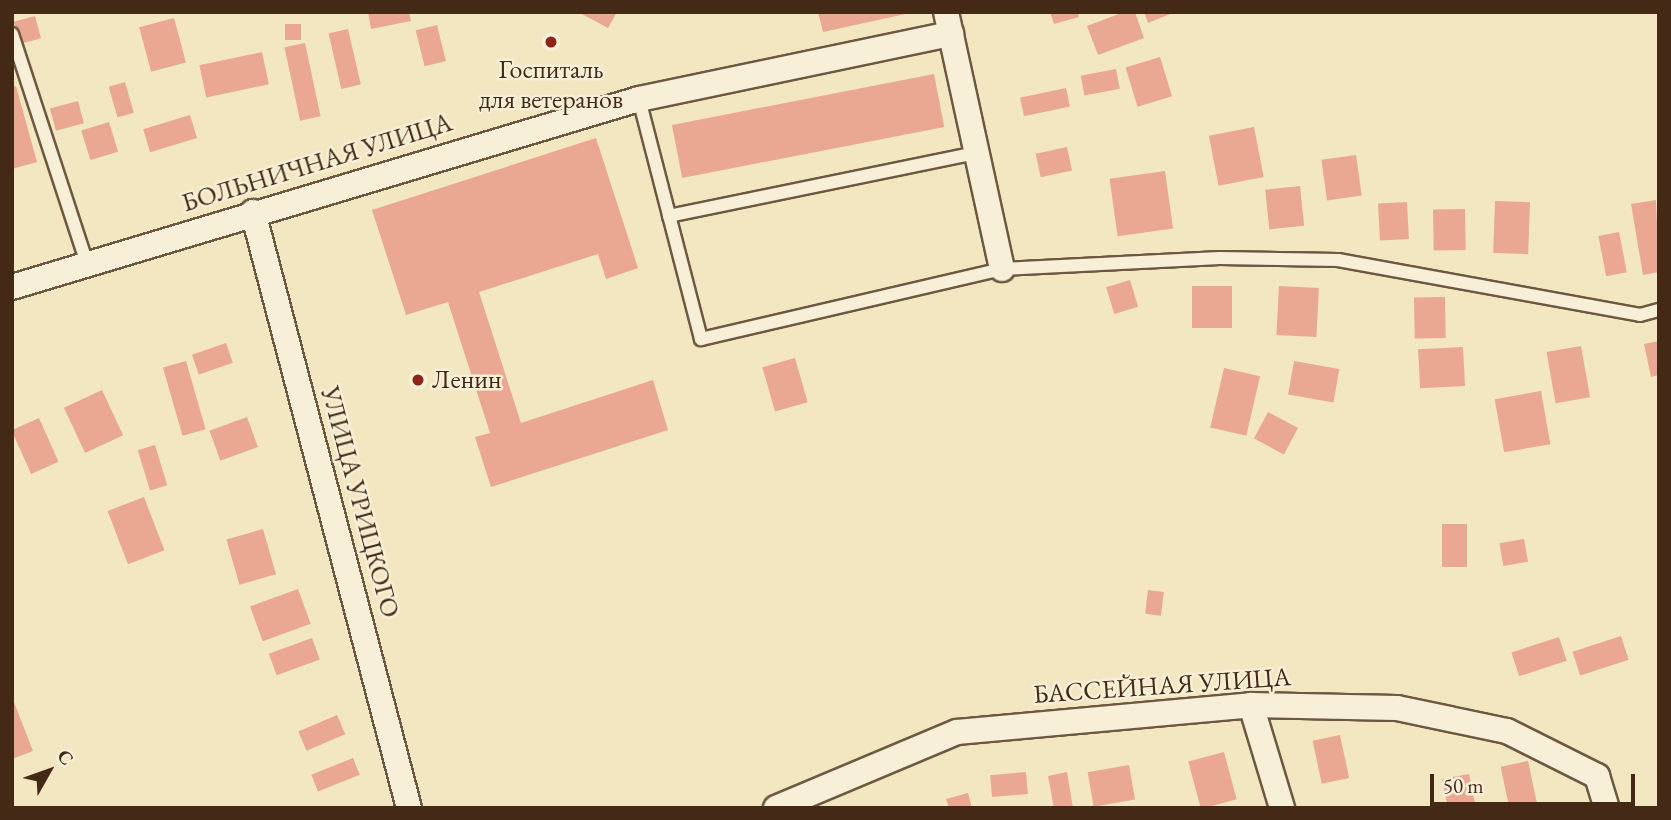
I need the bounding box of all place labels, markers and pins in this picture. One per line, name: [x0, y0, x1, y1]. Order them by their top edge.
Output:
marker: Госпиталь для ветеранов: [541, 32, 561, 52]
place label: Госпиталь для ветеранов: [479, 54, 623, 116]
place label: Ленин: [432, 364, 501, 396]
marker: Ленин: [410, 372, 426, 388]

